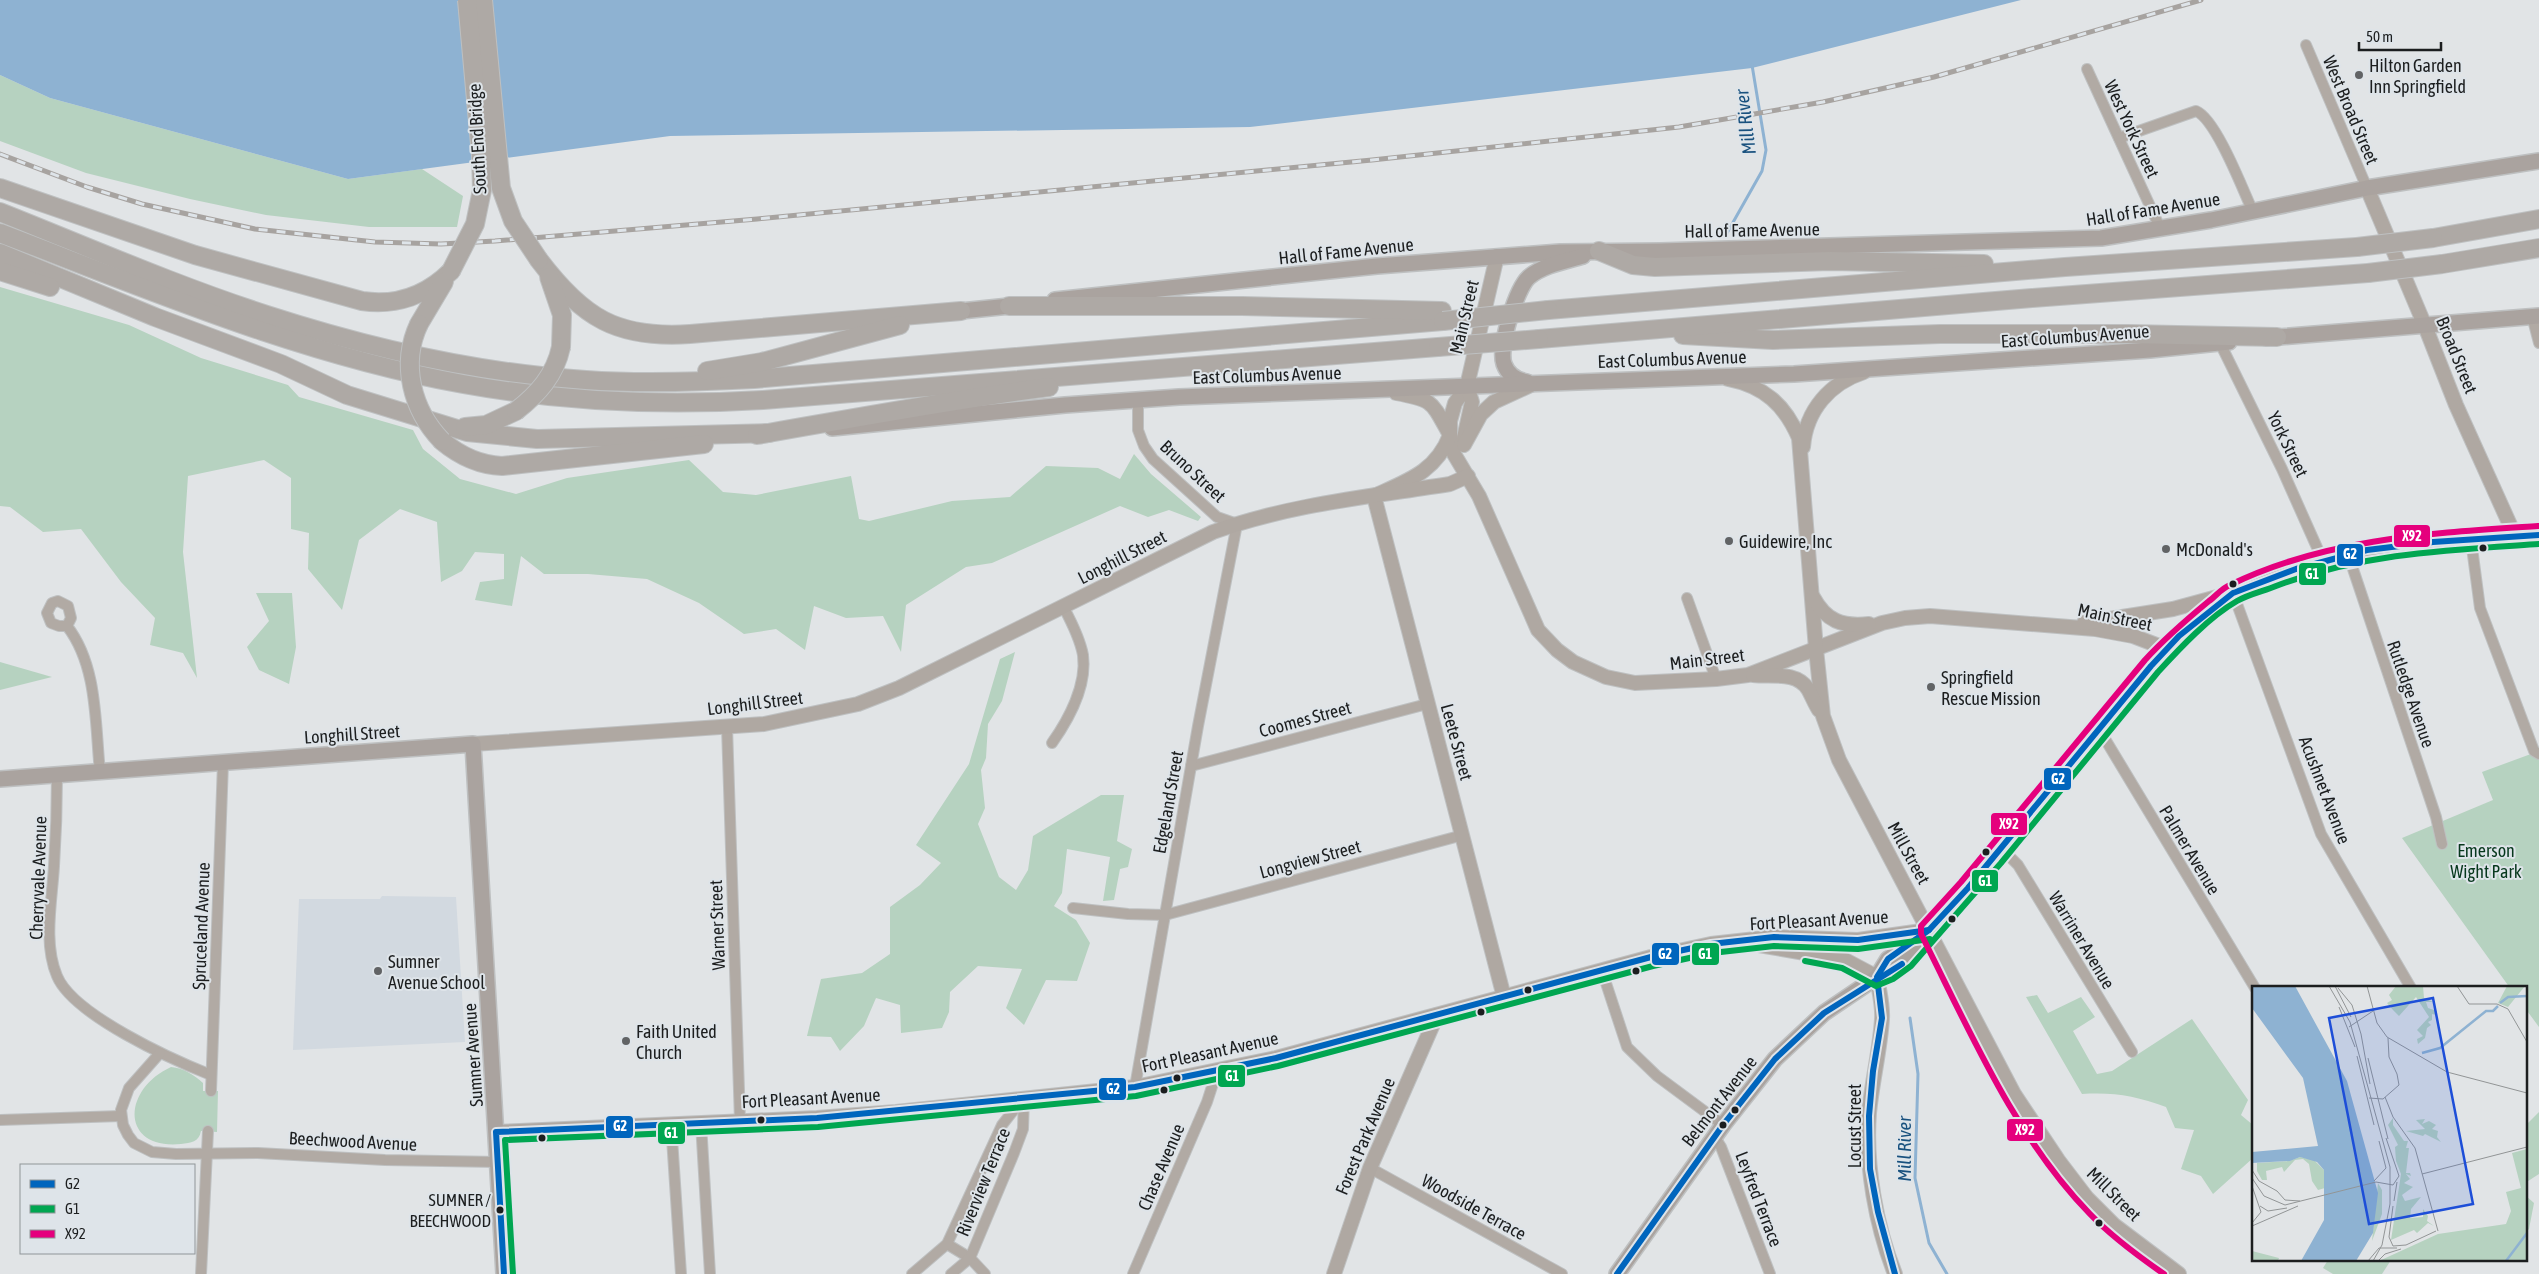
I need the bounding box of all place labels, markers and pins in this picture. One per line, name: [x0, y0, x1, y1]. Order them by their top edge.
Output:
place label: Hilton Garden Inn Springfield: [2369, 55, 2466, 97]
marker: Hilton Garden Inn Springfield: [2353, 69, 2365, 81]
place label: Guidewire, Inc: [1739, 531, 1832, 552]
marker: Guidewire, Inc: [1723, 535, 1735, 547]
place label: McDonald's: [2176, 539, 2253, 560]
marker: McDonald's: [2160, 543, 2172, 555]
unlabelled marker: [2478, 543, 2488, 553]
unlabelled marker: [2228, 579, 2238, 589]
place label: Springfield Rescue Mission: [1941, 667, 2041, 709]
marker: Springfield Rescue Mission: [1925, 681, 1937, 693]
unlabelled marker: [1981, 847, 1991, 857]
unlabelled marker: [1947, 914, 1957, 924]
place label: Sumner Avenue School: [388, 951, 485, 993]
marker: Sumner Avenue School: [372, 965, 384, 977]
unlabelled marker: [1631, 966, 1641, 976]
unlabelled marker: [1523, 985, 1533, 995]
unlabelled marker: [1476, 1007, 1486, 1017]
place label: Faith United Church: [636, 1021, 717, 1063]
marker: Faith United Church: [620, 1035, 632, 1047]
unlabelled marker: [1172, 1073, 1182, 1083]
unlabelled marker: [1159, 1085, 1169, 1095]
unlabelled marker: [1730, 1105, 1740, 1115]
unlabelled marker: [756, 1115, 766, 1125]
unlabelled marker: [1718, 1120, 1728, 1130]
unlabelled marker: [537, 1133, 547, 1143]
place label: SUMNER / BEECHWOOD: [409, 1190, 491, 1231]
marker: SUMNER / BEECHWOOD: [495, 1205, 505, 1215]
unlabelled marker: [2094, 1218, 2104, 1228]

